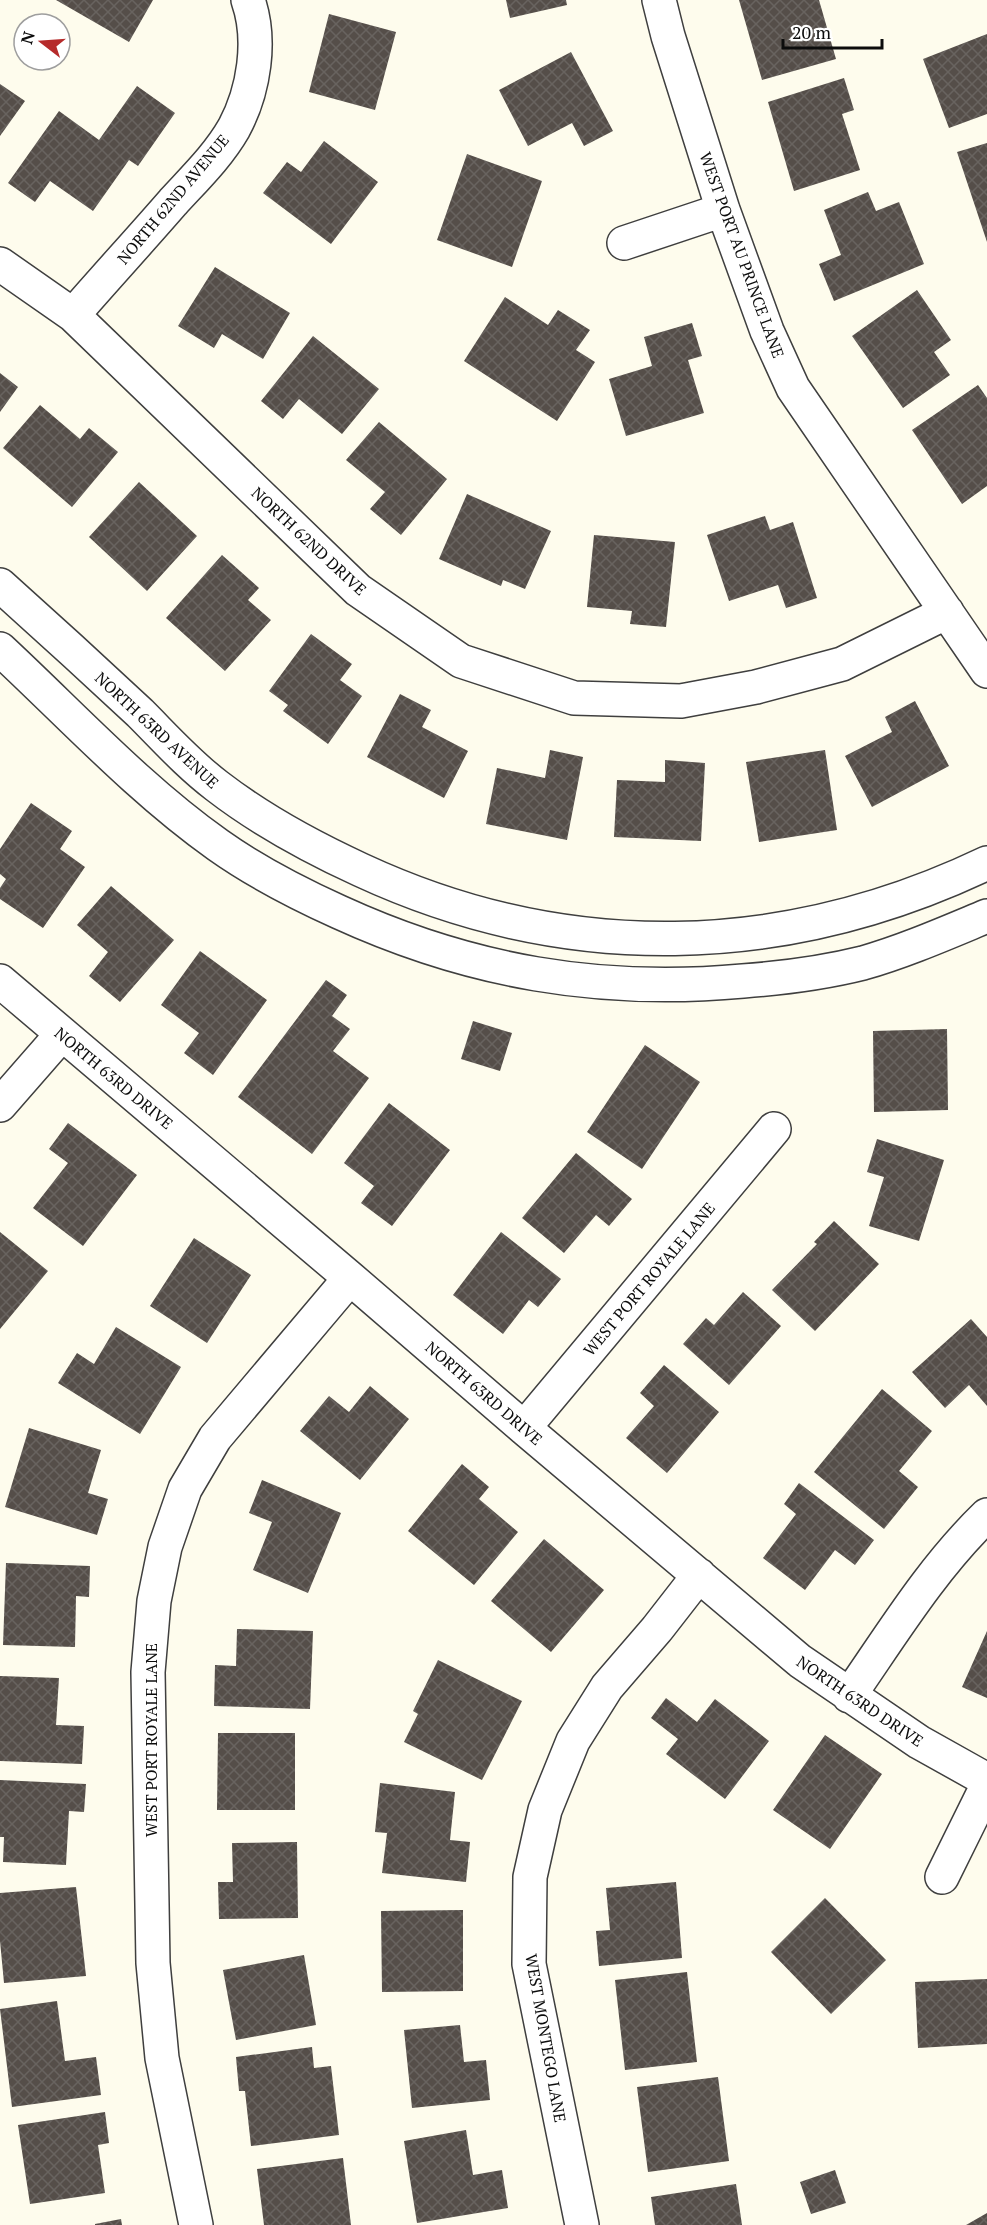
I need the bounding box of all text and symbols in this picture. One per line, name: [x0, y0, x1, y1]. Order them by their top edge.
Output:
north arrow: [12, 12, 72, 72]
scale bar: [783, 12, 882, 50]
text: 20 m: [792, 20, 832, 44]
text: N: [15, 29, 40, 47]
street label: NORTH 62ND AVENUE: [112, 129, 234, 269]
street label: WEST PORT AU PRINCE LANE: [694, 149, 790, 361]
street label: NORTH 62ND DRIVE: [247, 482, 371, 600]
street label: NORTH 63RD AVENUE: [90, 667, 224, 793]
street label: NORTH 63RD DRIVE: [50, 1022, 178, 1134]
street label: WEST PORT ROYALE LANE: [578, 1197, 720, 1361]
street label: NORTH 63RD DRIVE: [421, 1336, 547, 1450]
street label: WEST PORT ROYALE LANE: [140, 1643, 162, 1837]
street label: NORTH 63RD DRIVE: [792, 1650, 928, 1752]
street label: WEST MONTEGO LANE: [520, 1952, 572, 2124]

